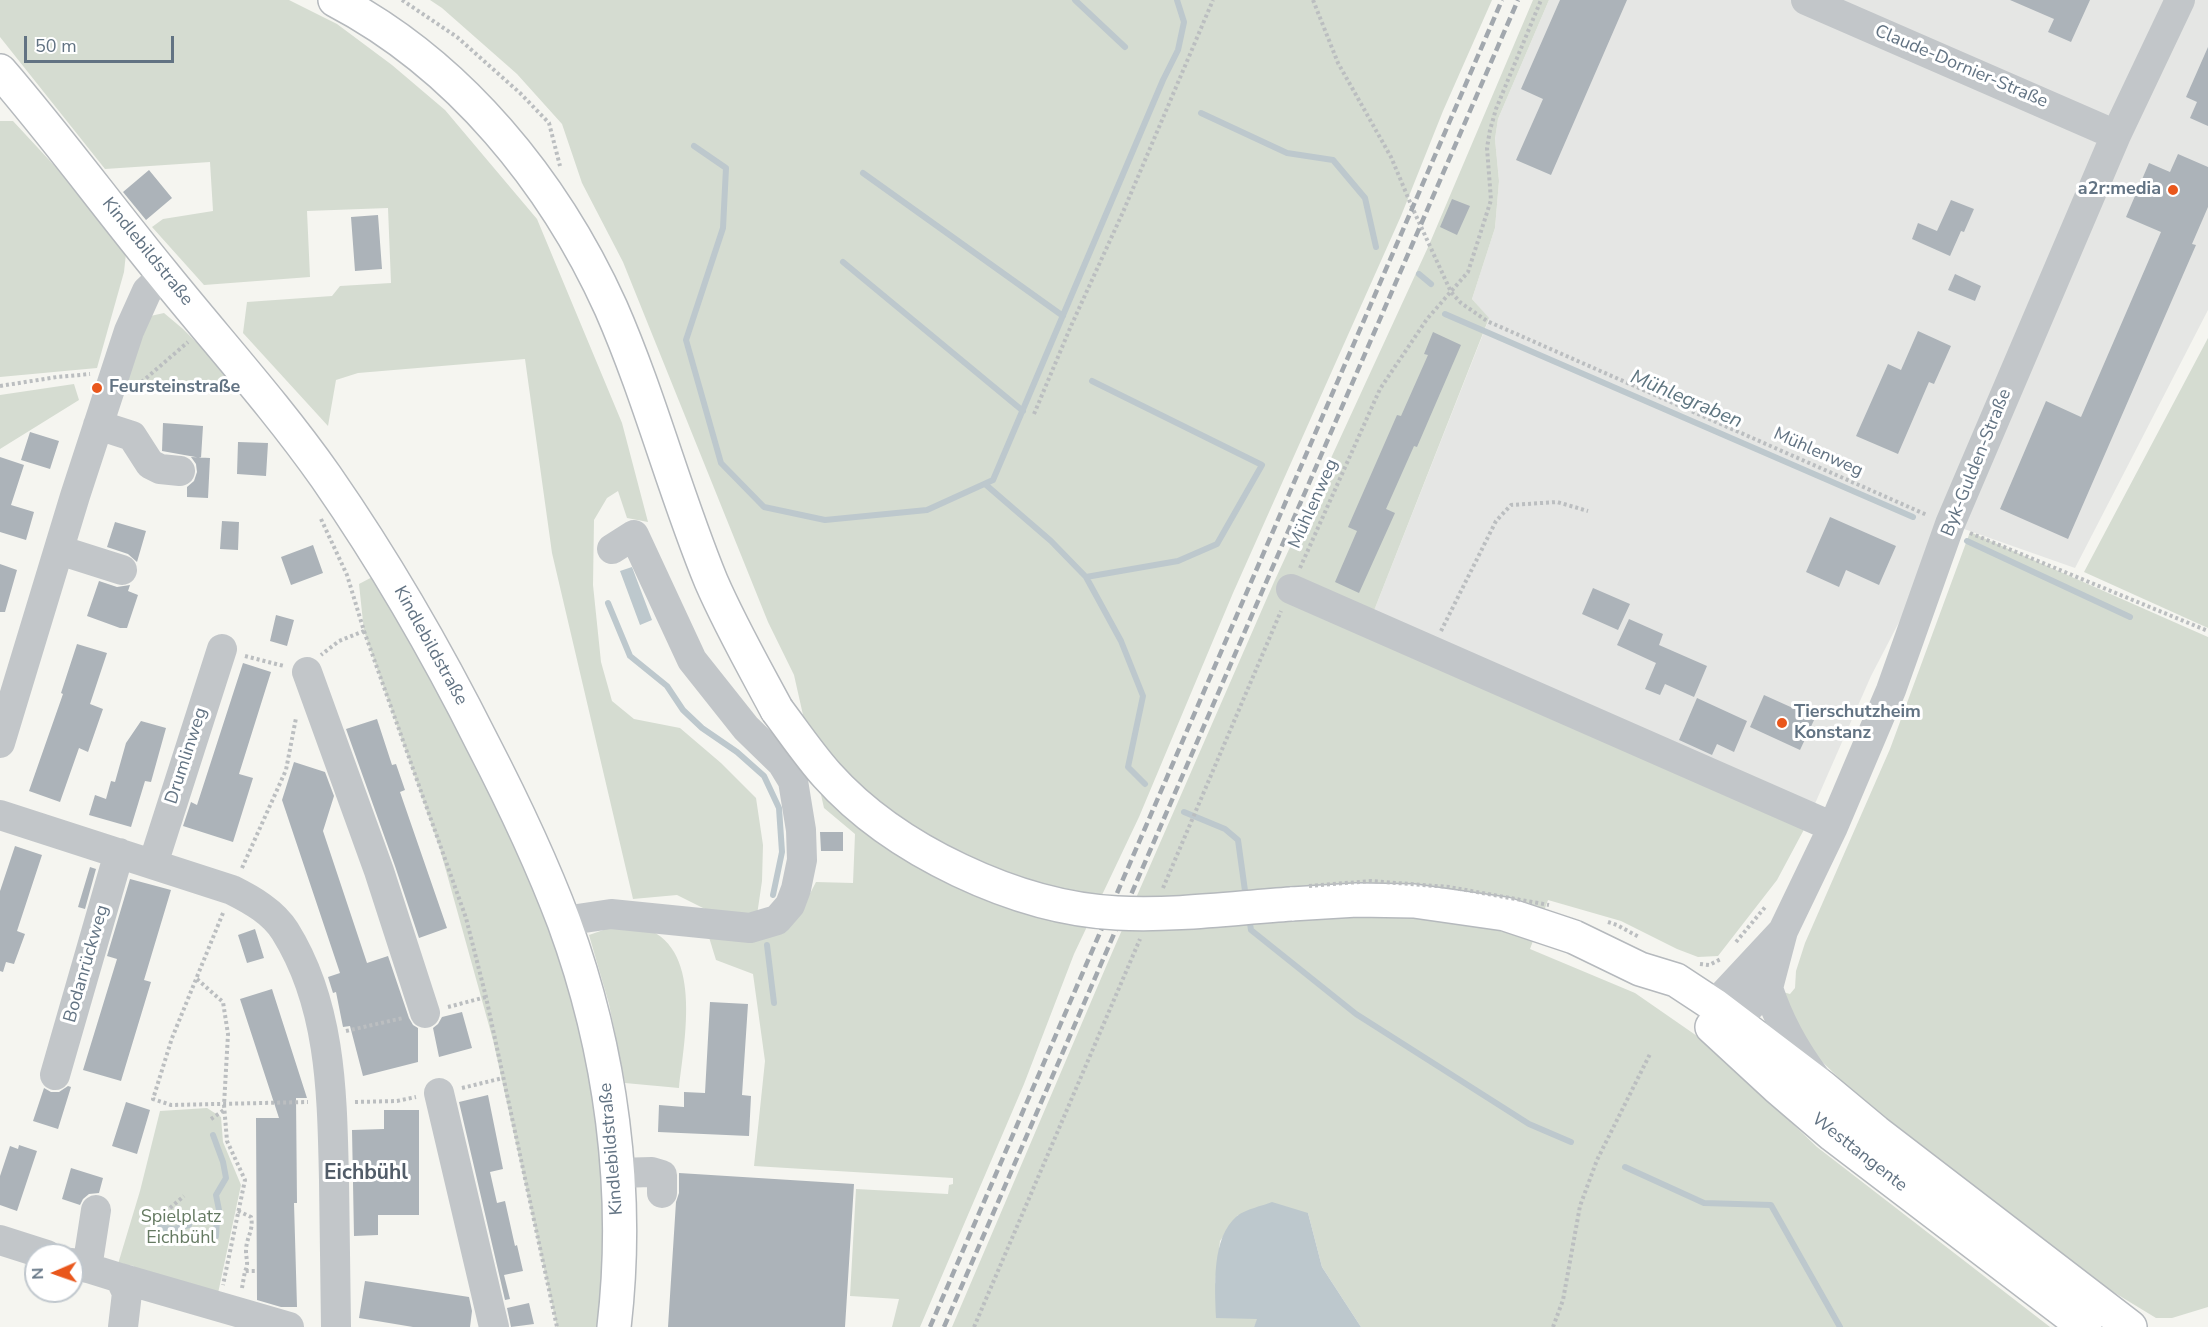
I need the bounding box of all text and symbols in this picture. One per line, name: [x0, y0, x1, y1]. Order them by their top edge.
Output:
street label: Claude-Dornier-Straße: [1871, 21, 2051, 113]
scale bar: [27, 24, 177, 62]
text: 50 m: [35, 34, 77, 58]
place label: a2r:media: [2078, 179, 2161, 201]
marker: a2r:media: [2166, 183, 2180, 197]
street label: Kindlebildstraße: [97, 194, 197, 310]
water label: Mühlegraben: [1626, 366, 1746, 434]
place label: Feursteinstraße: [109, 377, 240, 399]
marker: Feursteinstraße: [90, 381, 104, 395]
street label: Byk-Gulden-Straße: [1938, 386, 2016, 540]
street label: Mühlenweg: [1770, 424, 1866, 482]
street label: Mühlenweg: [1285, 456, 1343, 552]
street label: Kindlebildstraße: [388, 583, 472, 709]
place label: Tierschutzheim Konstanz: [1794, 702, 1921, 744]
street label: Drumlinweg: [161, 705, 213, 807]
marker: Tierschutzheim Konstanz: [1775, 716, 1789, 730]
street label: Bodanrückweg: [60, 903, 114, 1025]
street label: Kindlebildstraße: [595, 1082, 629, 1216]
street label: Westtangente: [1807, 1109, 1911, 1197]
district label: Eichbühl: [324, 1161, 408, 1187]
park label: Spielplatz Eichbühl: [141, 1207, 221, 1250]
north arrow: [24, 1243, 84, 1303]
text: N: [27, 1267, 49, 1280]

